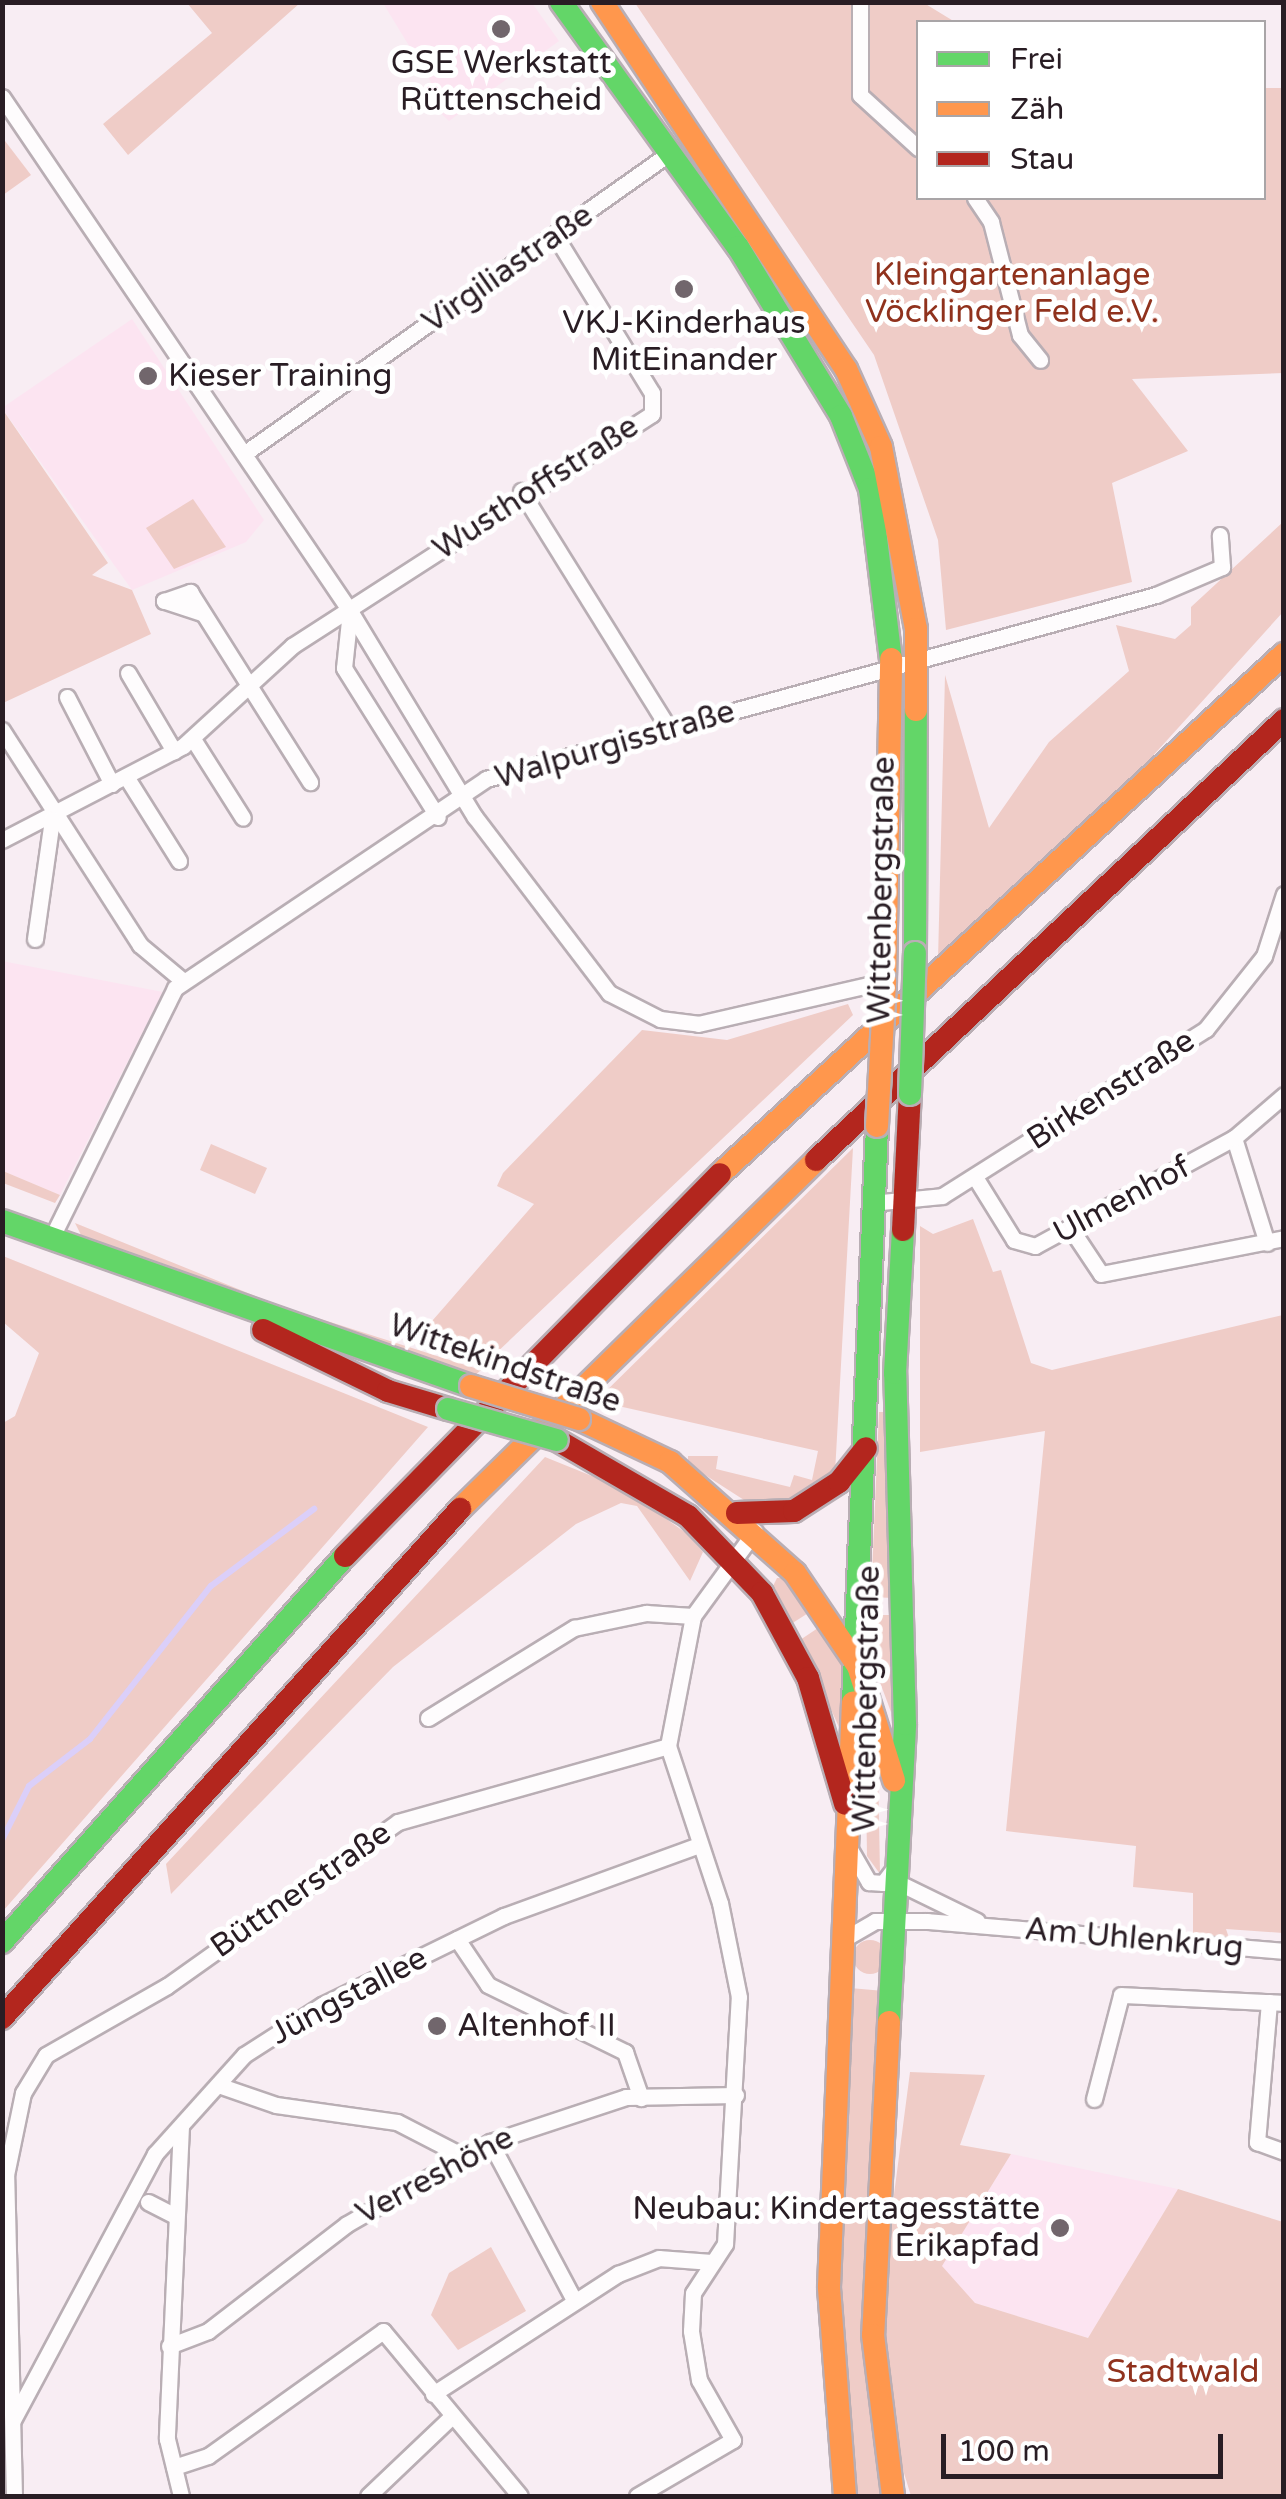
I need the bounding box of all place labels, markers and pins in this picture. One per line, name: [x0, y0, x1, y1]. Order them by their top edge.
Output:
marker: GSE Werkstatt Rüttenscheid: [490, 18, 512, 40]
place label: GSE Werkstatt Rüttenscheid: [391, 45, 611, 120]
marker: VKJ-Kinderhaus MitEinander: [673, 278, 695, 300]
place label: VKJ-Kinderhaus MitEinander: [562, 305, 806, 380]
place label: Kieser Training: [168, 357, 392, 395]
marker: Kieser Training: [137, 365, 159, 387]
place label: Altenhof II: [457, 2007, 616, 2045]
marker: Altenhof II: [426, 2015, 448, 2037]
place label: Neubau: Kindertagesstätte Erikapfad: [632, 2191, 1040, 2266]
marker: Neubau: Kindertagesstätte Erikapfad: [1049, 2217, 1071, 2239]

